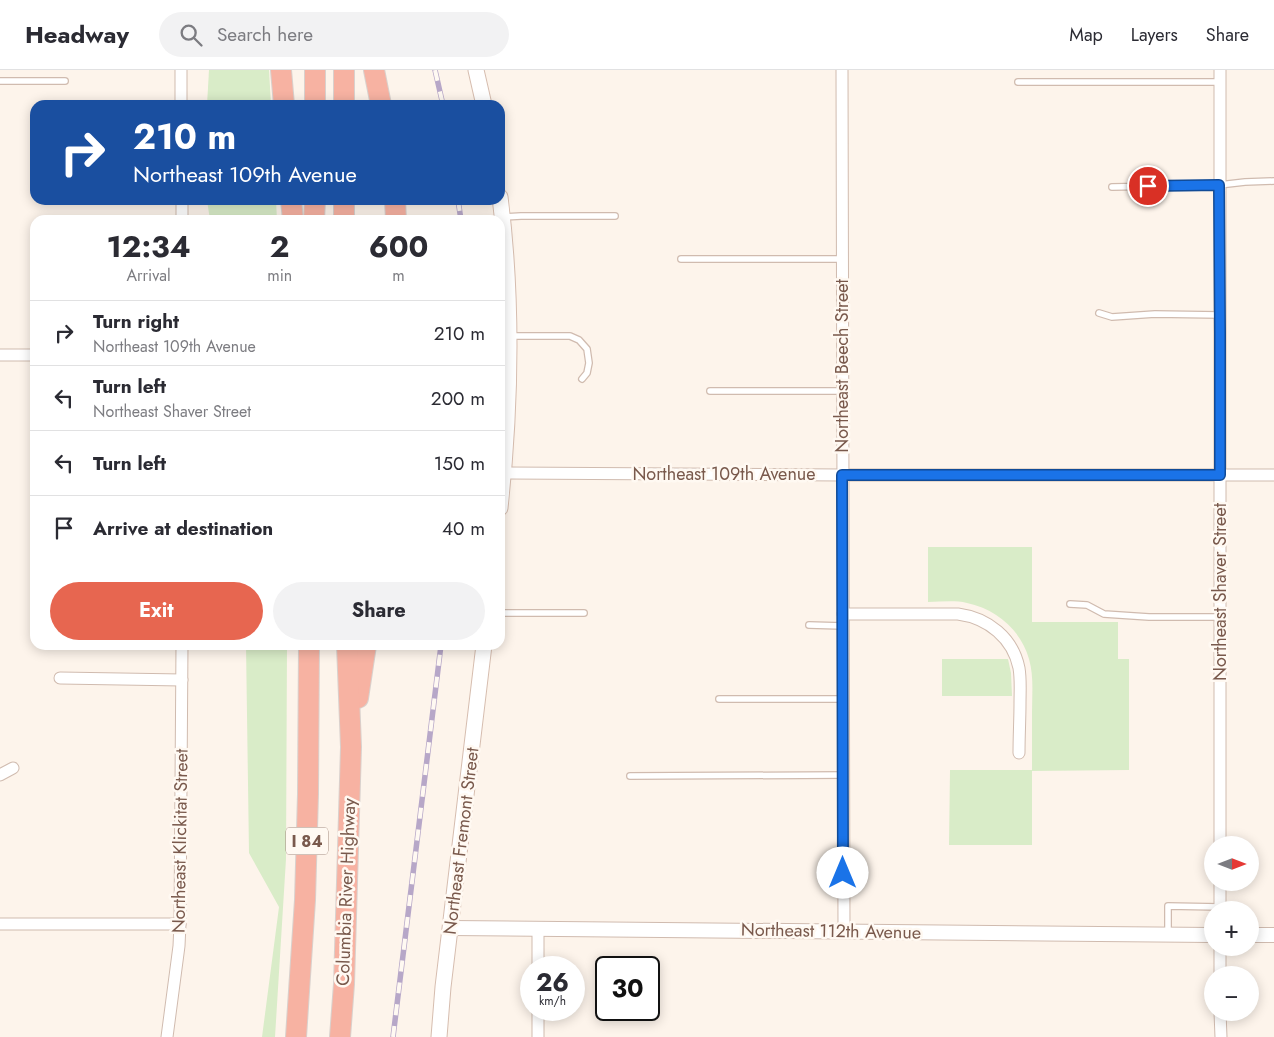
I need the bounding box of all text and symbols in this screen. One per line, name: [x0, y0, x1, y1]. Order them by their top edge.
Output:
search box: [159, 12, 509, 57]
text: Headway: [25, 17, 129, 52]
icon: search: [177, 21, 205, 49]
text: Search here: [217, 21, 313, 48]
text: Map: [1069, 22, 1103, 48]
text: Layers: [1131, 22, 1178, 48]
text: Share: [1206, 22, 1249, 48]
text: 210 m: [133, 112, 236, 162]
icon: right: [50, 120, 115, 185]
text: Northeast 109th Avenue: [133, 158, 357, 190]
pin: [1127, 165, 1169, 207]
icon: arrive: [1134, 172, 1162, 200]
text: 12:34: [106, 225, 191, 268]
text: 2: [270, 225, 290, 268]
text: 600: [369, 225, 428, 268]
text: Arrival: [127, 264, 171, 287]
text: min: [267, 264, 292, 287]
text: m: [392, 264, 405, 287]
street label: Northeast Beech Street: [829, 279, 855, 453]
text: Turn right: [93, 308, 179, 335]
icon: right: [50, 319, 78, 347]
text: 210 m: [434, 320, 485, 347]
text: Northeast 109th Avenue: [93, 335, 256, 358]
text: Turn left: [93, 373, 166, 400]
icon: left: [50, 384, 78, 412]
text: 200 m: [431, 385, 485, 412]
text: Northeast Shaver Street: [93, 400, 251, 423]
icon: left: [50, 449, 78, 477]
text: Turn left: [93, 450, 166, 477]
text: 150 m: [434, 450, 485, 477]
street label: Northeast 109th Avenue: [632, 461, 816, 487]
street label: Northeast Shaver Street: [1207, 502, 1233, 681]
icon: arrive: [50, 514, 78, 542]
text: Arrive at destination: [93, 515, 273, 542]
text: 40 m: [442, 515, 485, 542]
button: Exit: [50, 582, 263, 640]
button: Share: [273, 582, 485, 640]
street label: Northeast Fremont Street: [437, 745, 485, 936]
street label: Northeast Klickitat Street: [165, 748, 195, 933]
street label: Columbia River Highway: [330, 798, 362, 986]
road number: I 84: [286, 828, 328, 854]
north arrow: [1204, 836, 1259, 891]
map controls: [1204, 836, 1259, 1021]
position arrow: [816, 846, 868, 898]
button: +: [1204, 901, 1259, 956]
street label: Northeast 112th Avenue: [741, 916, 921, 946]
speed limit sign: 30: [595, 956, 660, 1021]
text: 26: [536, 964, 569, 1000]
button: −: [1204, 966, 1259, 1021]
text: km/h: [539, 992, 566, 1010]

